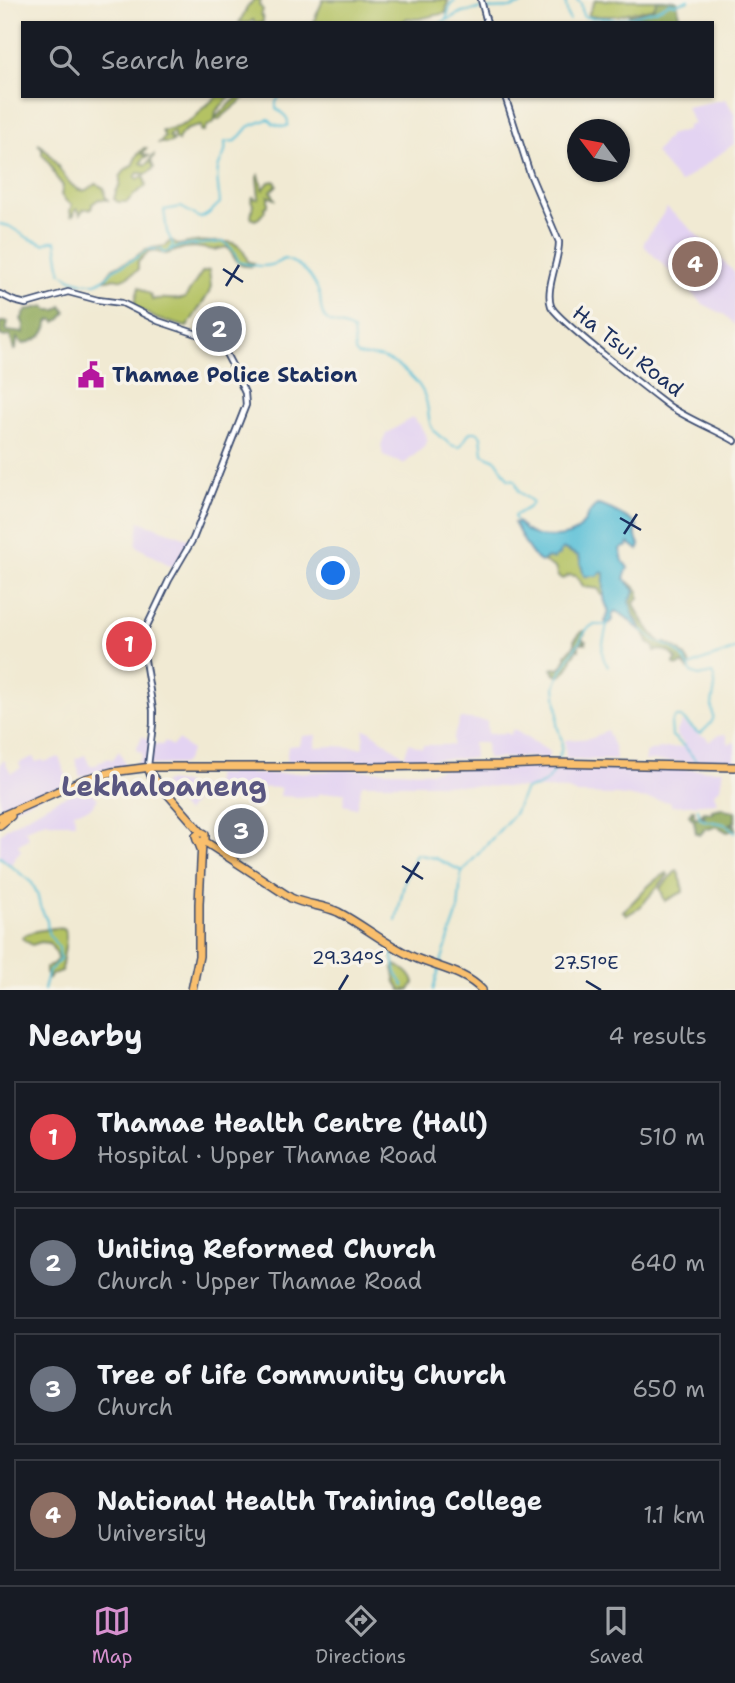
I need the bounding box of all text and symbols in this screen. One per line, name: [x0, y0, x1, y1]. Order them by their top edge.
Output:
search box: [21, 21, 714, 98]
icon: search: [45, 41, 83, 79]
text: Search here: [101, 42, 250, 77]
north arrow: [567, 119, 630, 182]
pin: 4: [672, 238, 718, 290]
street label: Ha Tsui Road: [567, 299, 689, 403]
pin: 2: [196, 303, 242, 355]
public building icon: Thamae Police Station: [76, 360, 106, 390]
place label: Thamae Police Station: [112, 361, 358, 389]
your location: [316, 556, 350, 590]
pin: 1: [106, 618, 152, 670]
district label: Lekhaloaneng: [61, 767, 267, 805]
pin: 3: [218, 805, 264, 857]
text: 29.34°S: [312, 946, 384, 970]
text: 27.51°E: [553, 951, 619, 975]
text: Nearby: [28, 1015, 143, 1056]
text: 4 results: [608, 1021, 707, 1051]
text: Thamae Health Centre (Hall): [97, 1105, 488, 1140]
text: 1: [48, 1122, 58, 1152]
text: 510 m: [639, 1122, 705, 1152]
text: Hospital · Upper Thamae Road: [97, 1140, 437, 1170]
text: Uniting Reformed Church: [97, 1231, 436, 1266]
text: 2: [45, 1248, 61, 1278]
text: 640 m: [630, 1248, 705, 1278]
text: Church · Upper Thamae Road: [97, 1266, 422, 1296]
text: Tree of Life Community Church: [97, 1357, 506, 1392]
text: 3: [45, 1374, 61, 1404]
text: 650 m: [632, 1374, 705, 1404]
text: Church: [97, 1392, 173, 1422]
text: National Health Training College: [97, 1483, 542, 1518]
text: 4: [45, 1500, 61, 1530]
text: 1.1 km: [643, 1500, 705, 1530]
text: University: [97, 1518, 207, 1548]
tab: Map: [92, 1602, 132, 1669]
tab: Directions: [316, 1602, 406, 1669]
tab: Saved: [589, 1602, 643, 1669]

